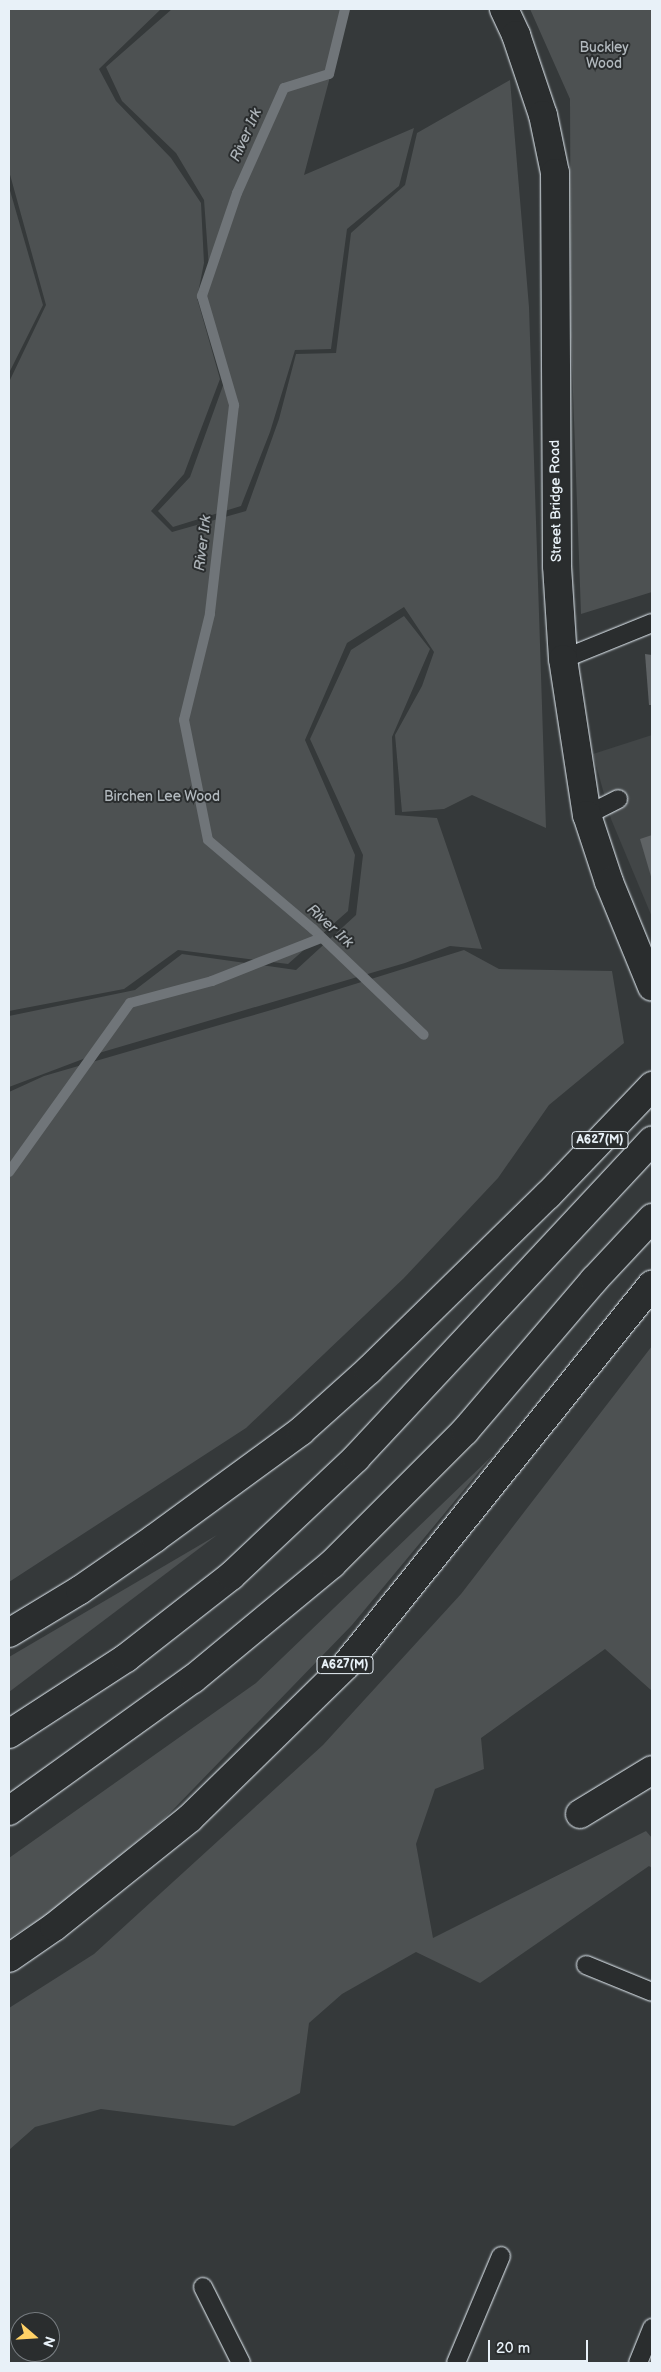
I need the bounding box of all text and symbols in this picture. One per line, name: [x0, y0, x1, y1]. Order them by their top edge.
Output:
park label: Buckley Wood: [579, 40, 629, 72]
water label: River Irk: [226, 106, 266, 164]
street label: Street Bridge Road: [547, 440, 565, 562]
water label: River Irk: [191, 514, 215, 572]
park label: Birchen Lee Wood: [104, 789, 220, 805]
water label: River Irk: [303, 900, 357, 952]
road number: A627(M): [571, 1130, 629, 1150]
road number: A627(M): [316, 1656, 374, 1674]
north arrow: [10, 2312, 60, 2362]
scale bar: [491, 2330, 591, 2362]
text: N: [39, 2334, 58, 2349]
text: 20 m: [496, 2339, 530, 2358]

